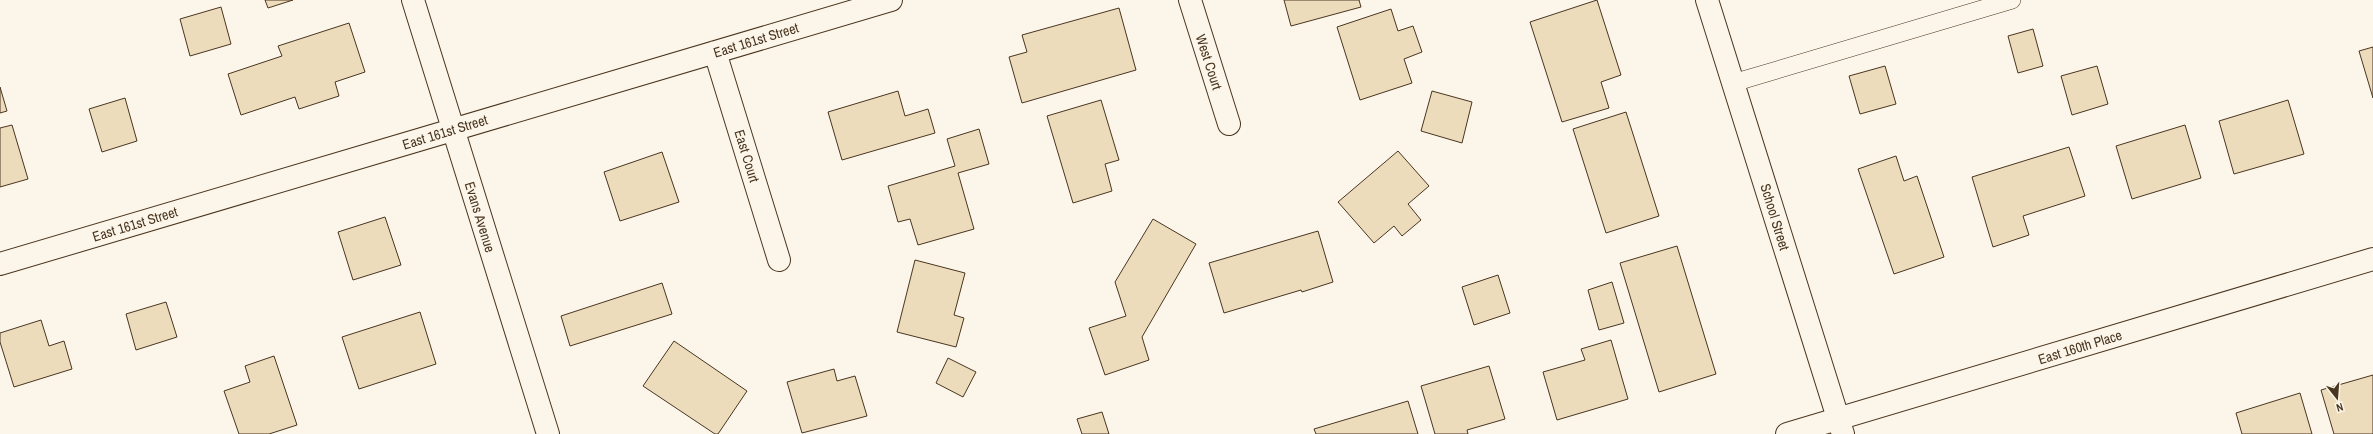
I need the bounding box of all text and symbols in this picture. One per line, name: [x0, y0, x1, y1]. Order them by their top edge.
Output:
street label: East 161st Street: [711, 19, 801, 61]
street label: West Court: [1192, 32, 1226, 92]
street label: East 161st Street: [400, 111, 490, 153]
street label: East Court: [730, 127, 764, 185]
street label: Evans Avenue: [461, 179, 499, 255]
street label: School Street: [1756, 181, 1794, 253]
street label: East 161st Street: [90, 203, 180, 245]
street label: East 160th Place: [2036, 326, 2124, 368]
north arrow: [2317, 378, 2357, 418]
text: N: [2335, 400, 2345, 415]

